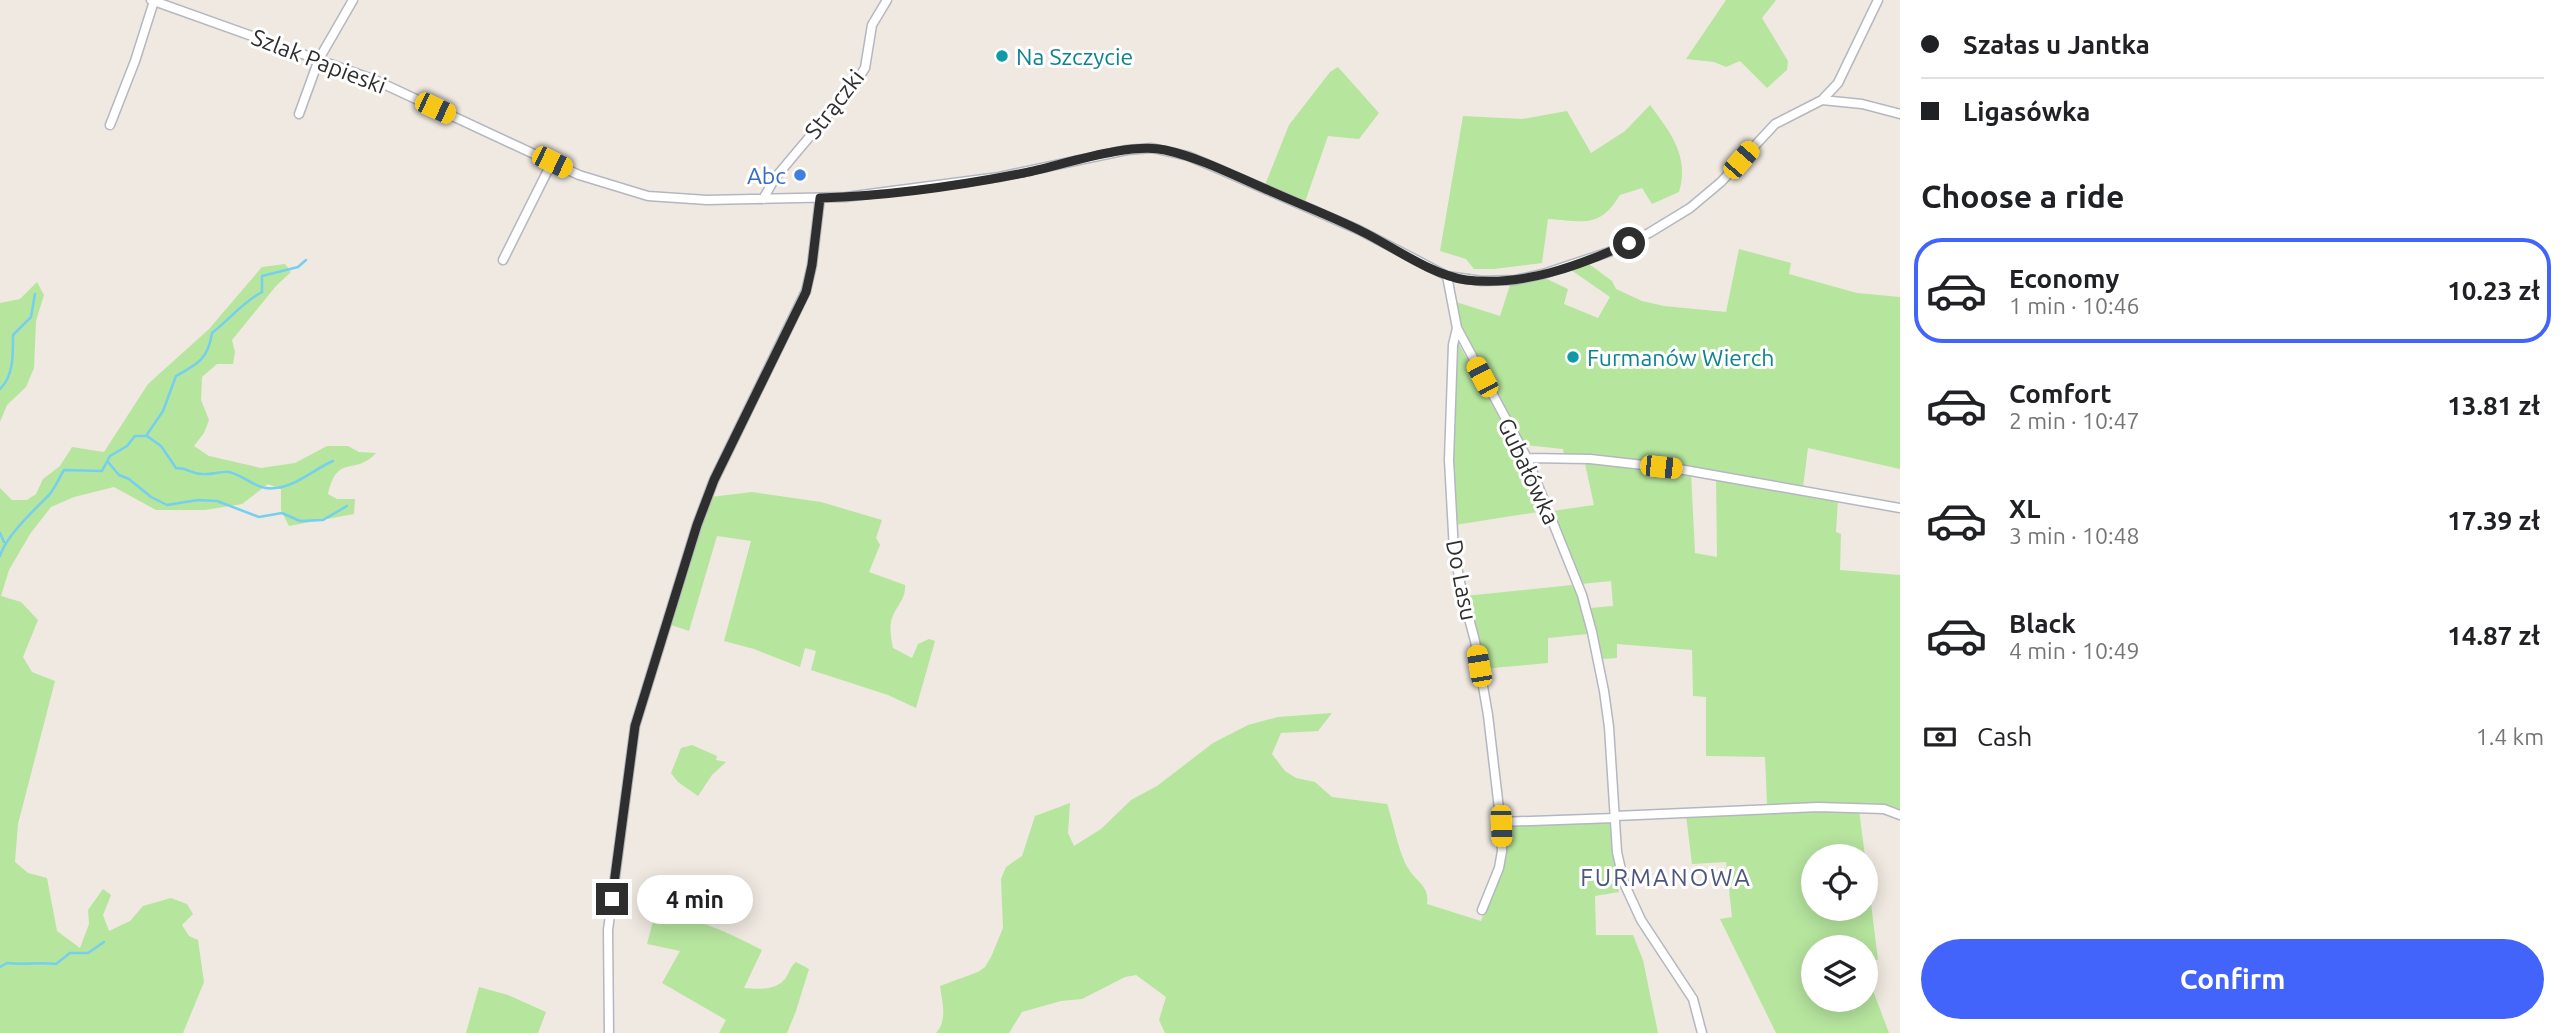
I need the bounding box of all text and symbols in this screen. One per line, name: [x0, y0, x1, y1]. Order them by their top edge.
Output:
street label: Szlak Papieski: [248, 24, 390, 98]
text: Szałas u Jantka: [1963, 30, 2150, 59]
place label: Na Szczycie: [1016, 44, 1133, 69]
marker: Na Szczycie: [994, 48, 1010, 64]
street label: Strączki: [799, 65, 869, 143]
car: [412, 90, 459, 126]
text: Ligasówka: [1963, 97, 2090, 126]
car: [1720, 137, 1763, 183]
car: [529, 143, 576, 181]
place label: Abc: [747, 163, 786, 188]
marker: Abc: [792, 167, 808, 183]
text: Choose a ride: [1921, 178, 2124, 214]
route start: [1613, 227, 1645, 259]
icon: car: [1925, 259, 1988, 322]
text: Economy: [2009, 264, 2119, 293]
text: 10.23 zł: [2447, 276, 2540, 305]
text: 1 min · 10:46: [2009, 293, 2140, 318]
place label: Furmanów Wierch: [1587, 345, 1775, 370]
marker: Furmanów Wierch: [1565, 349, 1581, 365]
car: [1463, 354, 1502, 400]
icon: car: [1925, 374, 1988, 437]
text: Comfort: [2009, 379, 2112, 408]
text: 13.81 zł: [2447, 391, 2540, 420]
text: 2 min · 10:47: [2009, 408, 2140, 433]
street label: Gubałówka: [1493, 414, 1565, 528]
car: [1640, 454, 1683, 480]
icon: car: [1925, 489, 1988, 552]
text: XL: [2009, 494, 2040, 523]
text: 17.39 zł: [2447, 506, 2540, 535]
text: 3 min · 10:48: [2009, 523, 2140, 548]
street label: Do Lasu: [1442, 538, 1482, 622]
icon: car: [1925, 604, 1988, 667]
text: Black: [2009, 609, 2076, 638]
text: 14.87 zł: [2447, 621, 2540, 650]
text: 4 min · 10:49: [2009, 638, 2140, 663]
car: [1466, 643, 1493, 689]
icon: cash: [1921, 718, 1959, 756]
text: Cash: [1977, 722, 2032, 751]
text: 1.4 km: [2476, 724, 2544, 749]
car: [1490, 805, 1513, 847]
map controls: [1801, 844, 1878, 1012]
button: locate: [1801, 844, 1878, 921]
district label: FURMANOWA: [1580, 864, 1752, 891]
callout: 4 min: [636, 874, 752, 923]
route end: [596, 883, 628, 915]
text: 4 min: [666, 887, 724, 912]
button: layers: [1801, 935, 1878, 1012]
button: Confirm: [1921, 939, 2544, 1019]

